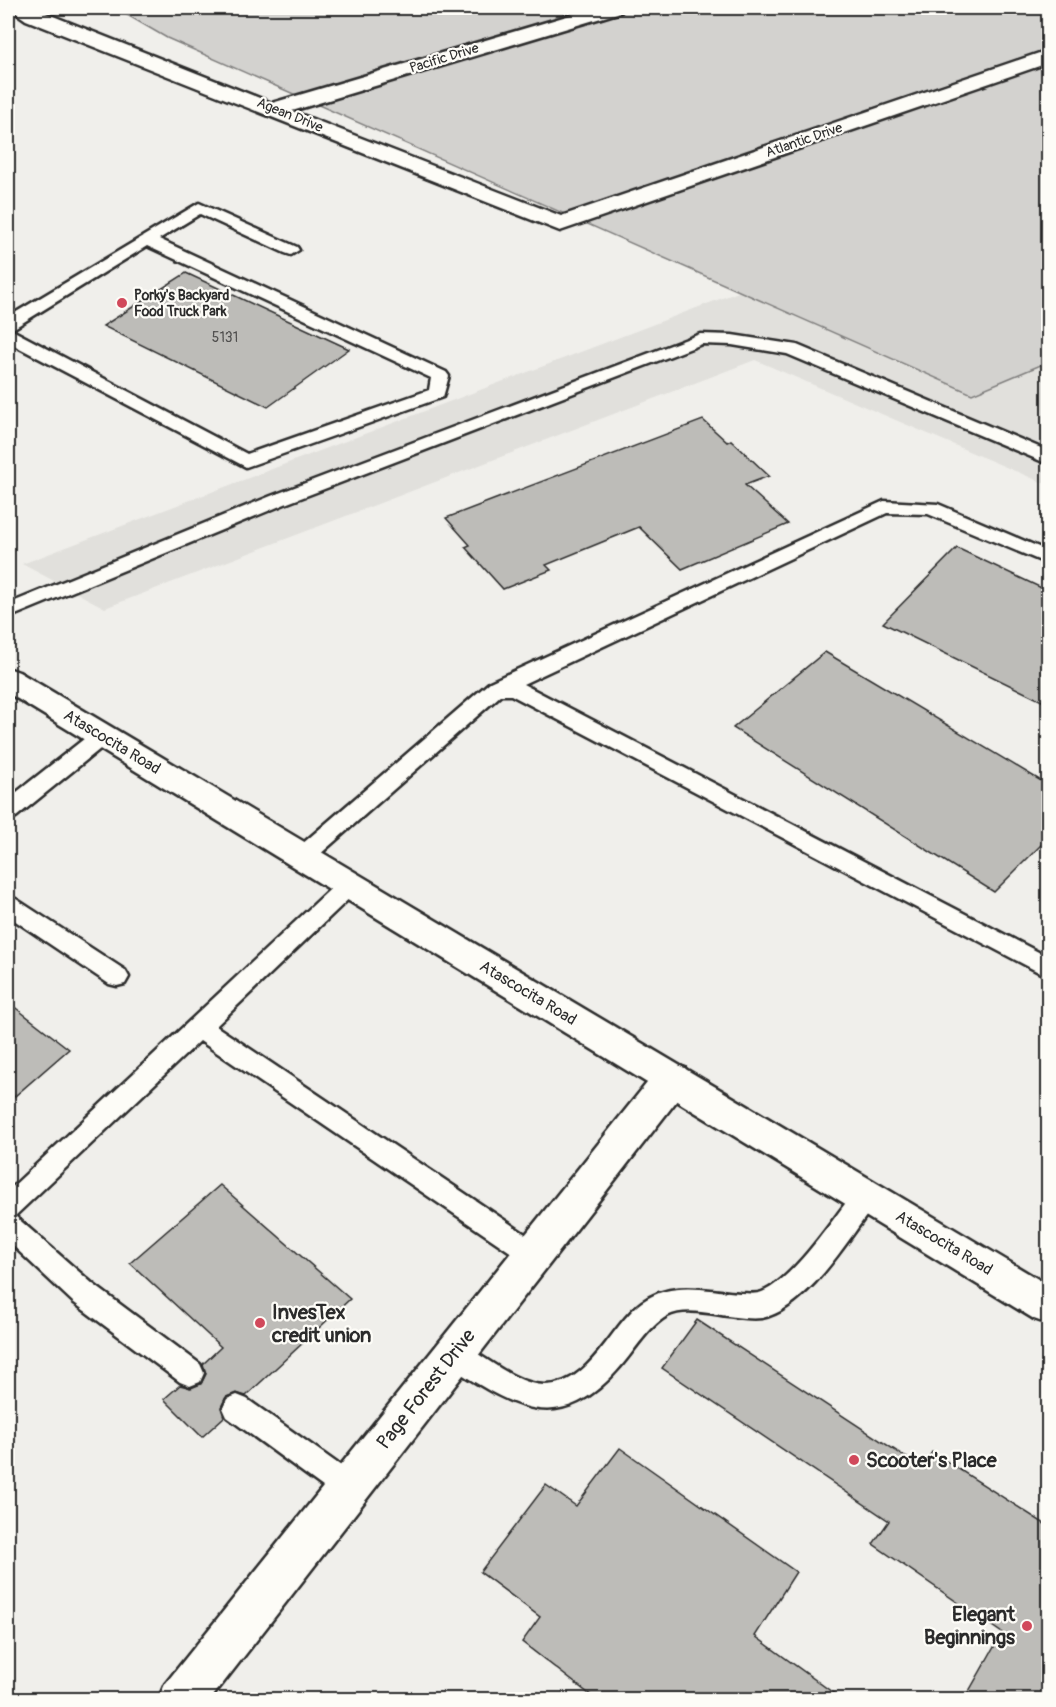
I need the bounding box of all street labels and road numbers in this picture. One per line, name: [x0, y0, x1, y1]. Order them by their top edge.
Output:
street label: Pacific Drive: [407, 39, 481, 77]
street label: Agean Drive: [254, 94, 326, 136]
street label: Atlantic Drive: [763, 119, 845, 161]
street label: Atascocita Road: [60, 705, 164, 779]
street label: Atascocita Road: [476, 956, 580, 1030]
street label: Atascocita Road: [892, 1206, 996, 1280]
street label: Page Forest Drive: [371, 1324, 481, 1454]

